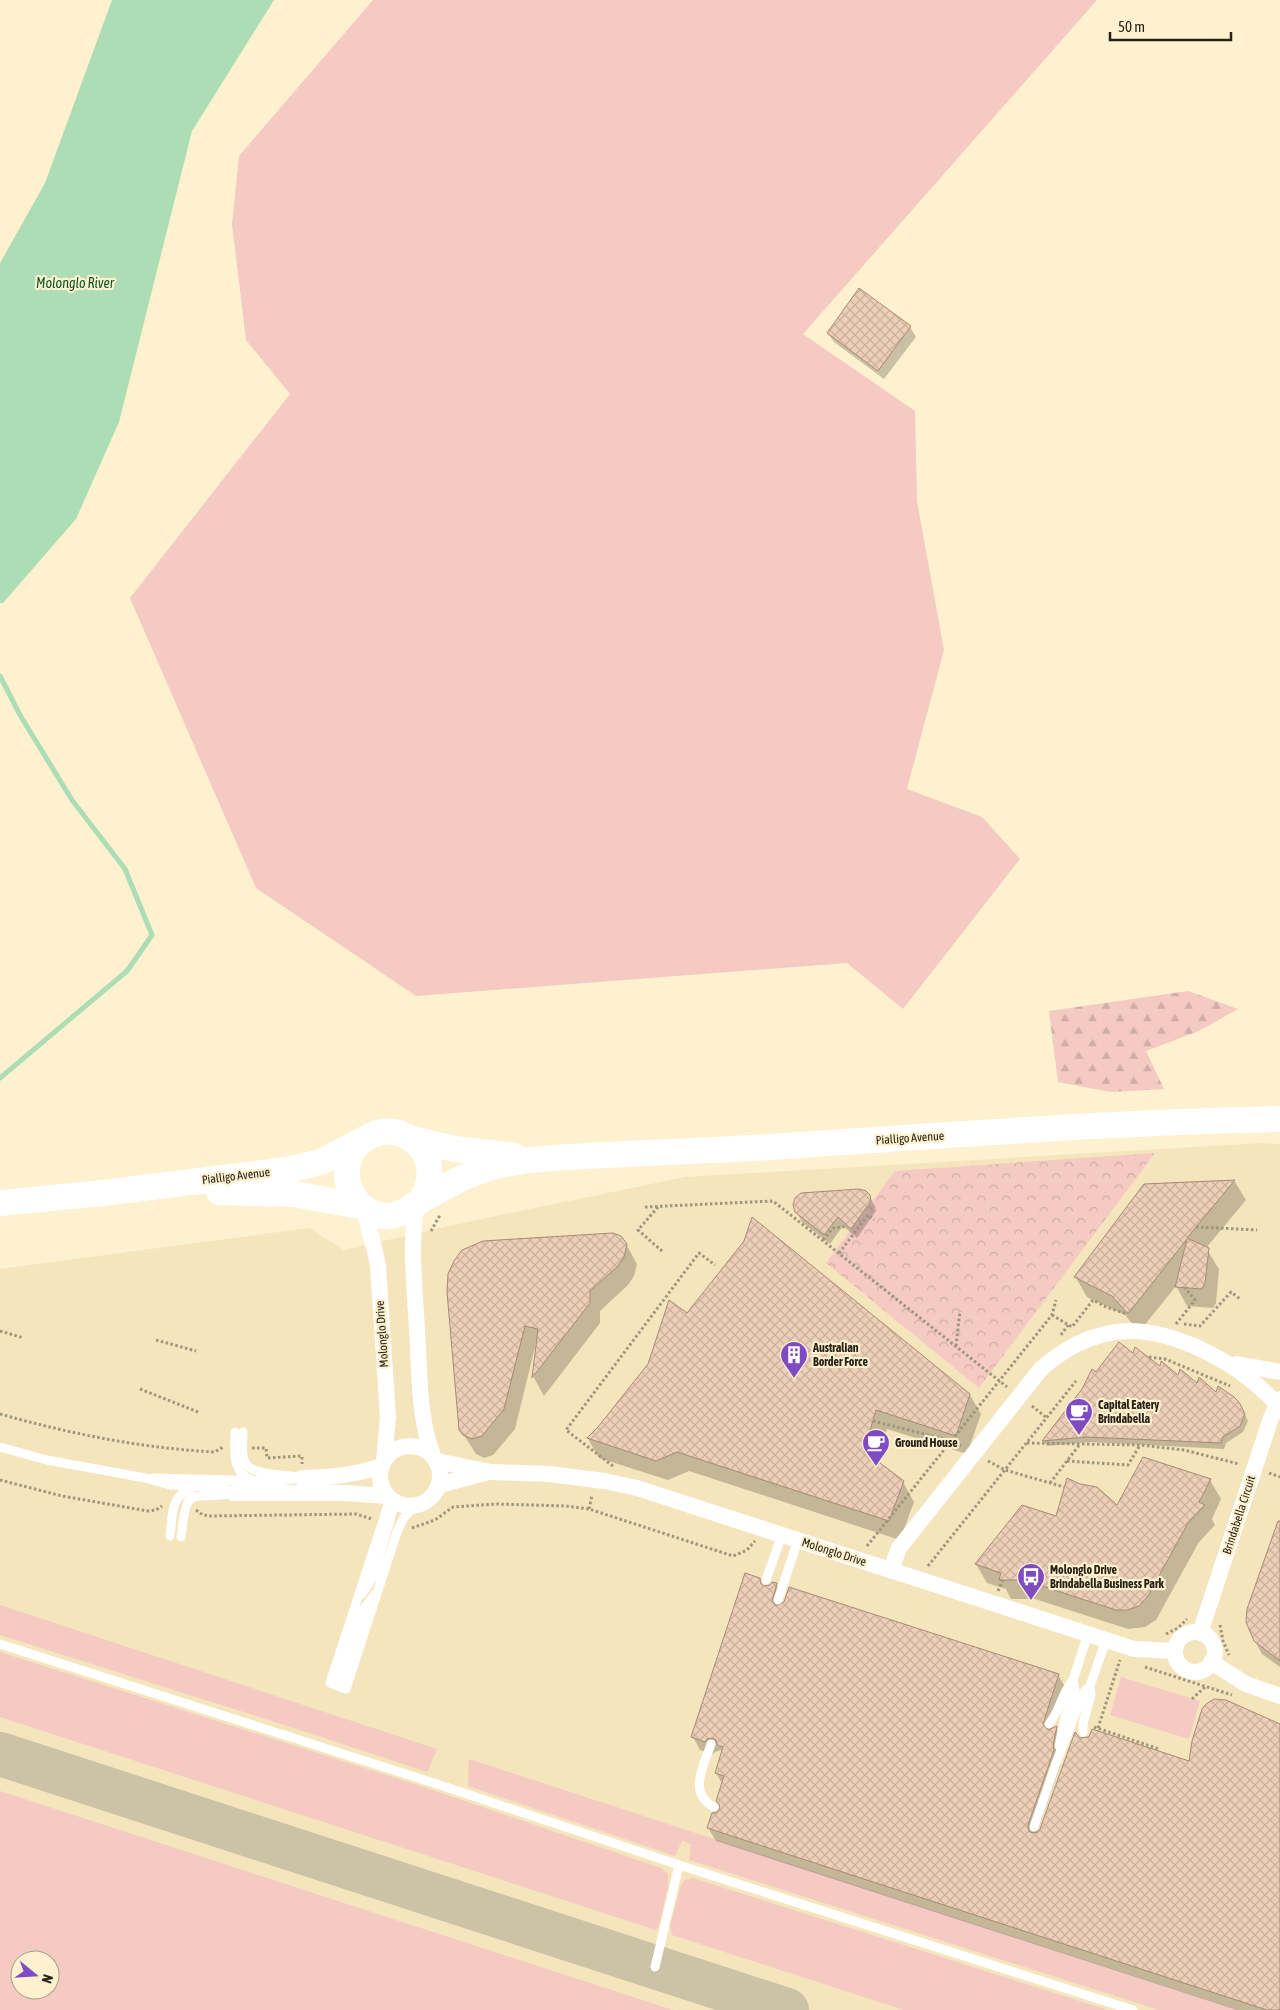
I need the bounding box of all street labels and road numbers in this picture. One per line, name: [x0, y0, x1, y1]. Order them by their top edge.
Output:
street label: Pialligo Avenue: [875, 1129, 945, 1147]
street label: Pialligo Avenue: [201, 1165, 271, 1187]
street label: Molonglo Drive: [373, 1300, 391, 1368]
street label: Brindabella Circuit: [1220, 1473, 1258, 1556]
street label: Molonglo Drive: [800, 1535, 868, 1569]

